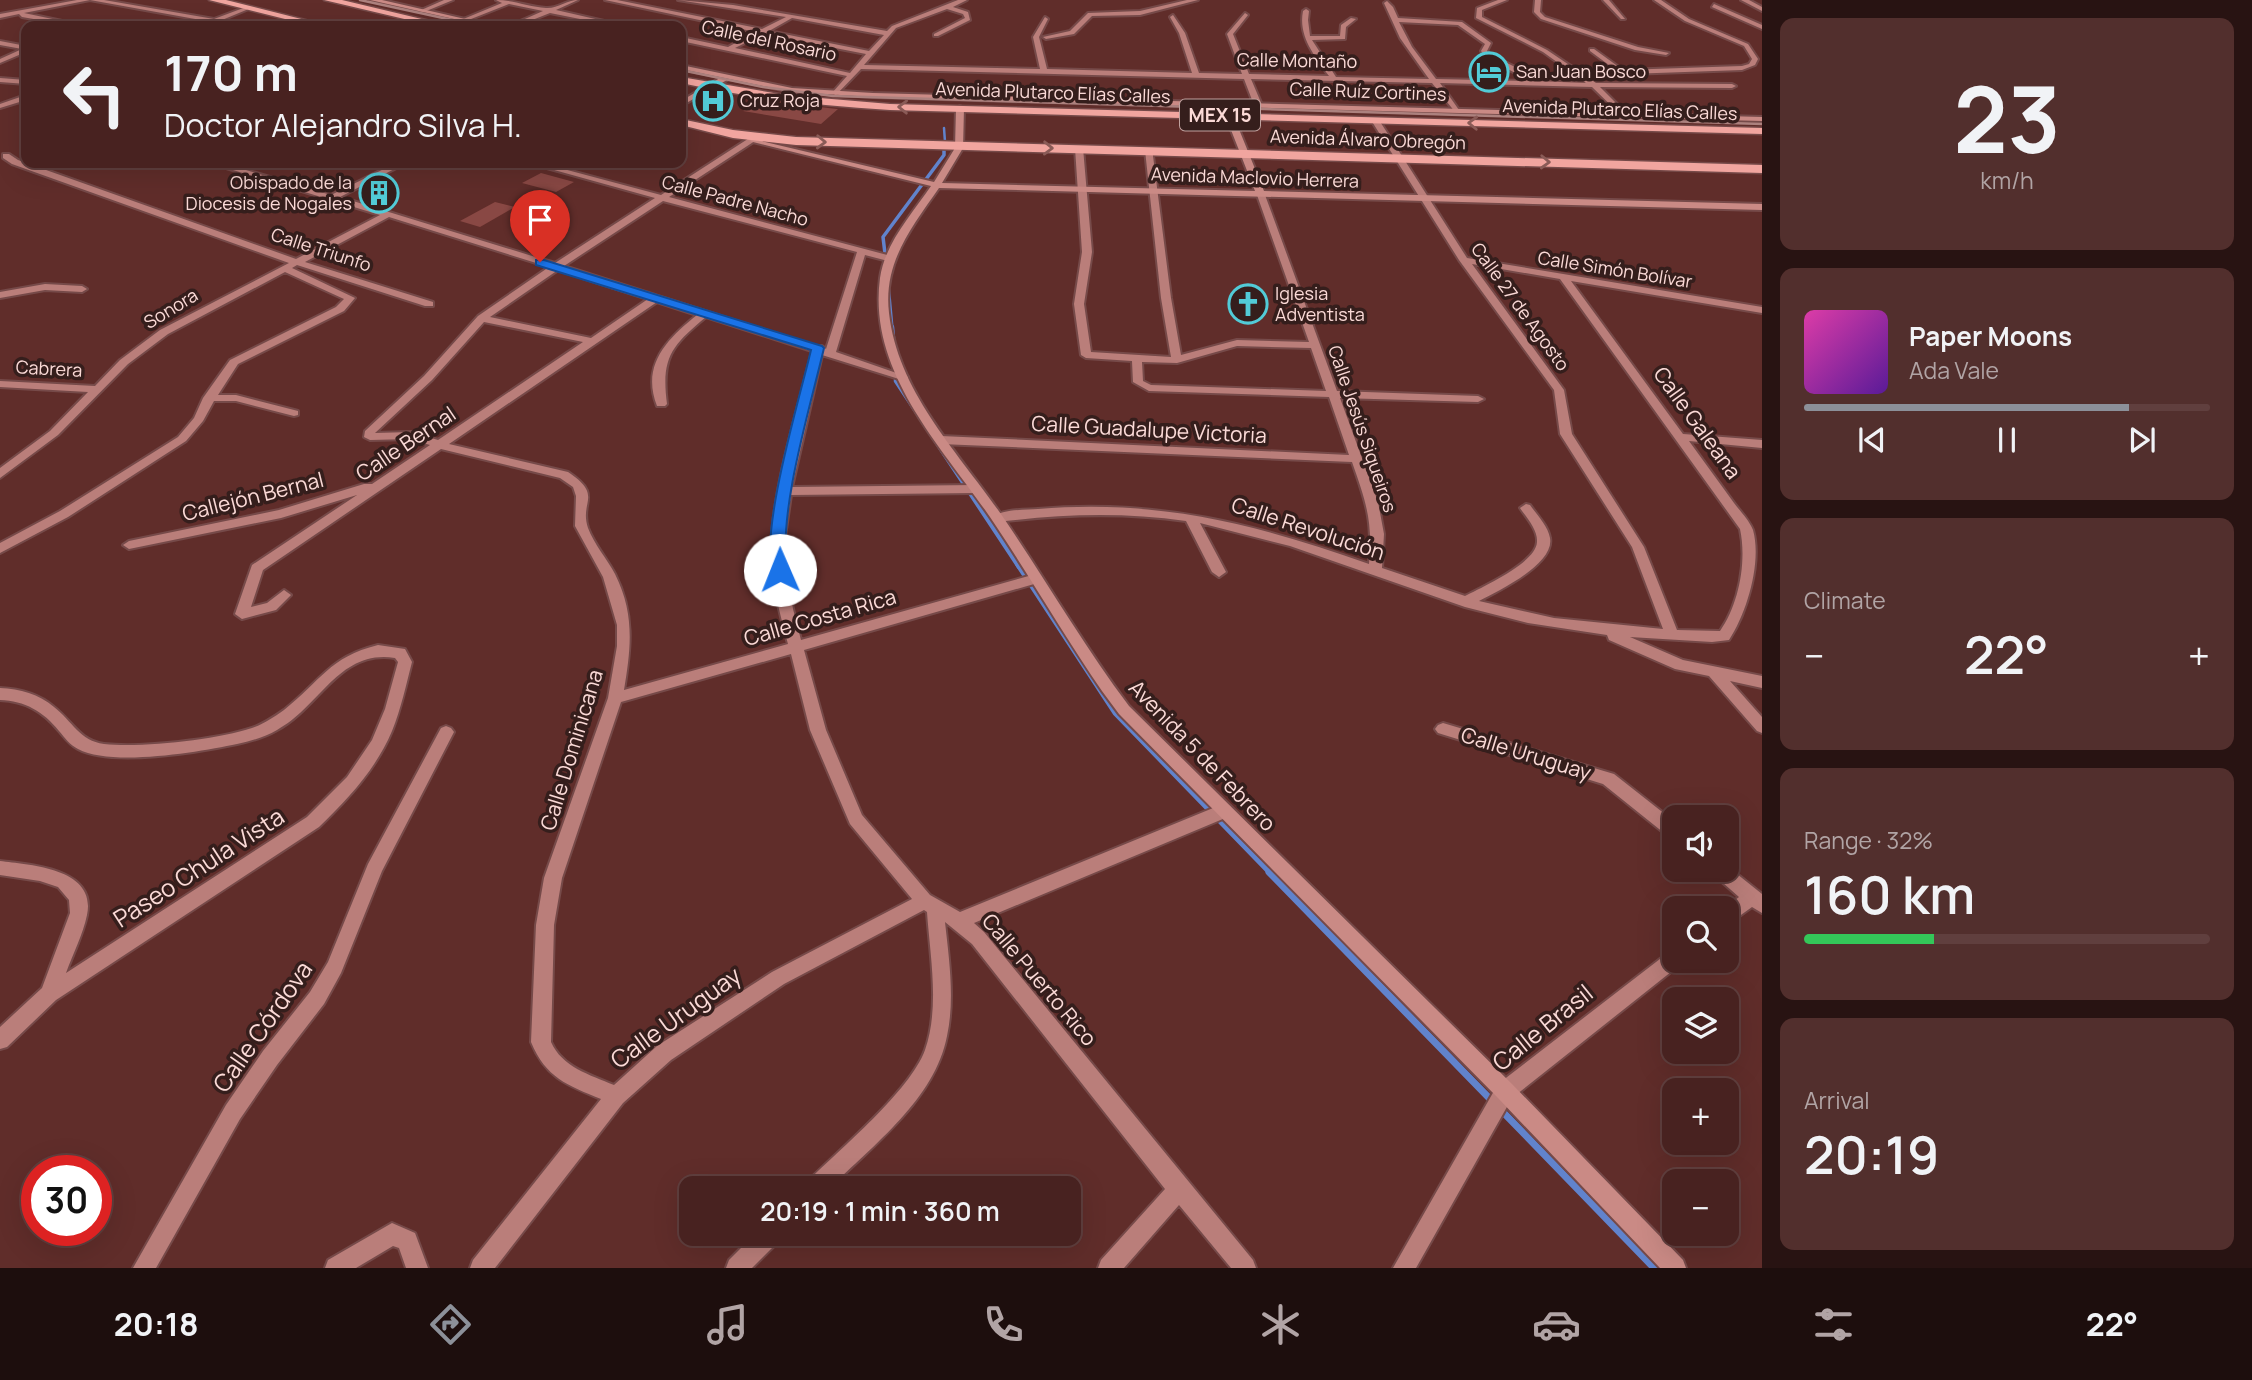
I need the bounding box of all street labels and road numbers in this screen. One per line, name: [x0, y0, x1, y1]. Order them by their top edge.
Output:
street label: Calle del Rosario: [700, 14, 839, 66]
street label: Calle Montaño: [1237, 47, 1357, 73]
street label: Avenida Plutarco Elías Calles: [935, 76, 1171, 108]
street label: Calle Ruíz Cortines: [1289, 76, 1447, 106]
street label: Avenida Plutarco Elías Calles: [1502, 93, 1738, 125]
road number: MEX 15: [1180, 99, 1260, 130]
street label: Avenida Álvaro Obregón: [1270, 124, 1466, 154]
street label: Avenida Maclovio Herrera: [1151, 161, 1359, 193]
street label: Calle Padre Nacho: [659, 169, 811, 231]
street label: Calle Triunfo: [268, 222, 374, 277]
street label: Calle 27 de Agosto: [1466, 238, 1575, 375]
street label: Calle Simón Bolívar: [1536, 245, 1695, 293]
street label: Sonora: [139, 283, 202, 334]
street label: Calle Jesús Siqueiros: [1323, 342, 1403, 515]
street label: Cabrera: [15, 354, 83, 382]
street label: Calle Galeana: [1648, 361, 1748, 484]
street label: Calle Bernal: [350, 399, 461, 487]
street label: Calle Guadalupe Victoria: [1031, 409, 1267, 449]
street label: Callejón Bernal: [179, 465, 326, 527]
street label: Calle Revolución: [1228, 490, 1388, 566]
street label: Calle Costa Rica: [740, 582, 899, 652]
street label: Calle Dominicana: [533, 666, 609, 834]
street label: Avenida 5 de Febrero: [1123, 674, 1282, 837]
street label: Calle Uruguay: [1458, 720, 1595, 786]
street label: Paseo Chula Vista: [106, 799, 290, 934]
street label: Calle Puerto Rico: [976, 907, 1103, 1051]
street label: Calle Córdova: [204, 954, 319, 1098]
street label: Calle Uruguay: [603, 958, 747, 1075]
street label: Calle Brasil: [1485, 976, 1599, 1078]

